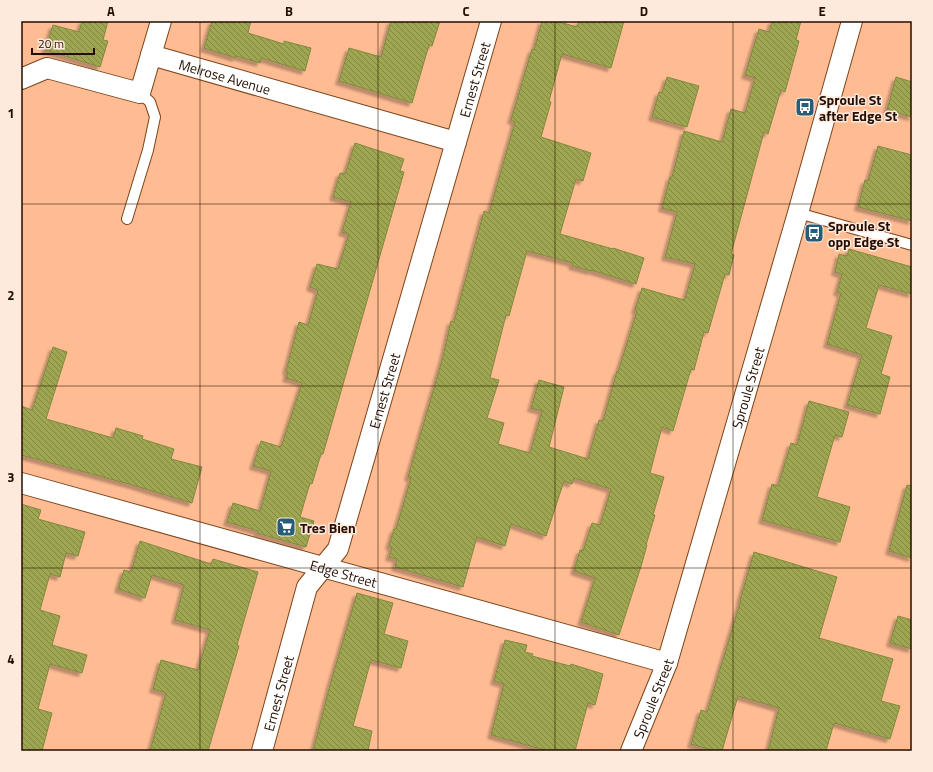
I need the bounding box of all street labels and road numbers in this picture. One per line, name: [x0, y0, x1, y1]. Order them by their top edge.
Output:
street label: Ernest Street: [453, 39, 495, 120]
street label: Melrose Avenue: [177, 53, 273, 99]
street label: Sproule Street: [725, 344, 769, 431]
street label: Ernest Street: [363, 350, 405, 431]
street label: Edge Street: [308, 554, 380, 592]
street label: Ernest Street: [257, 653, 298, 733]
street label: Sproule Street: [627, 656, 678, 741]

